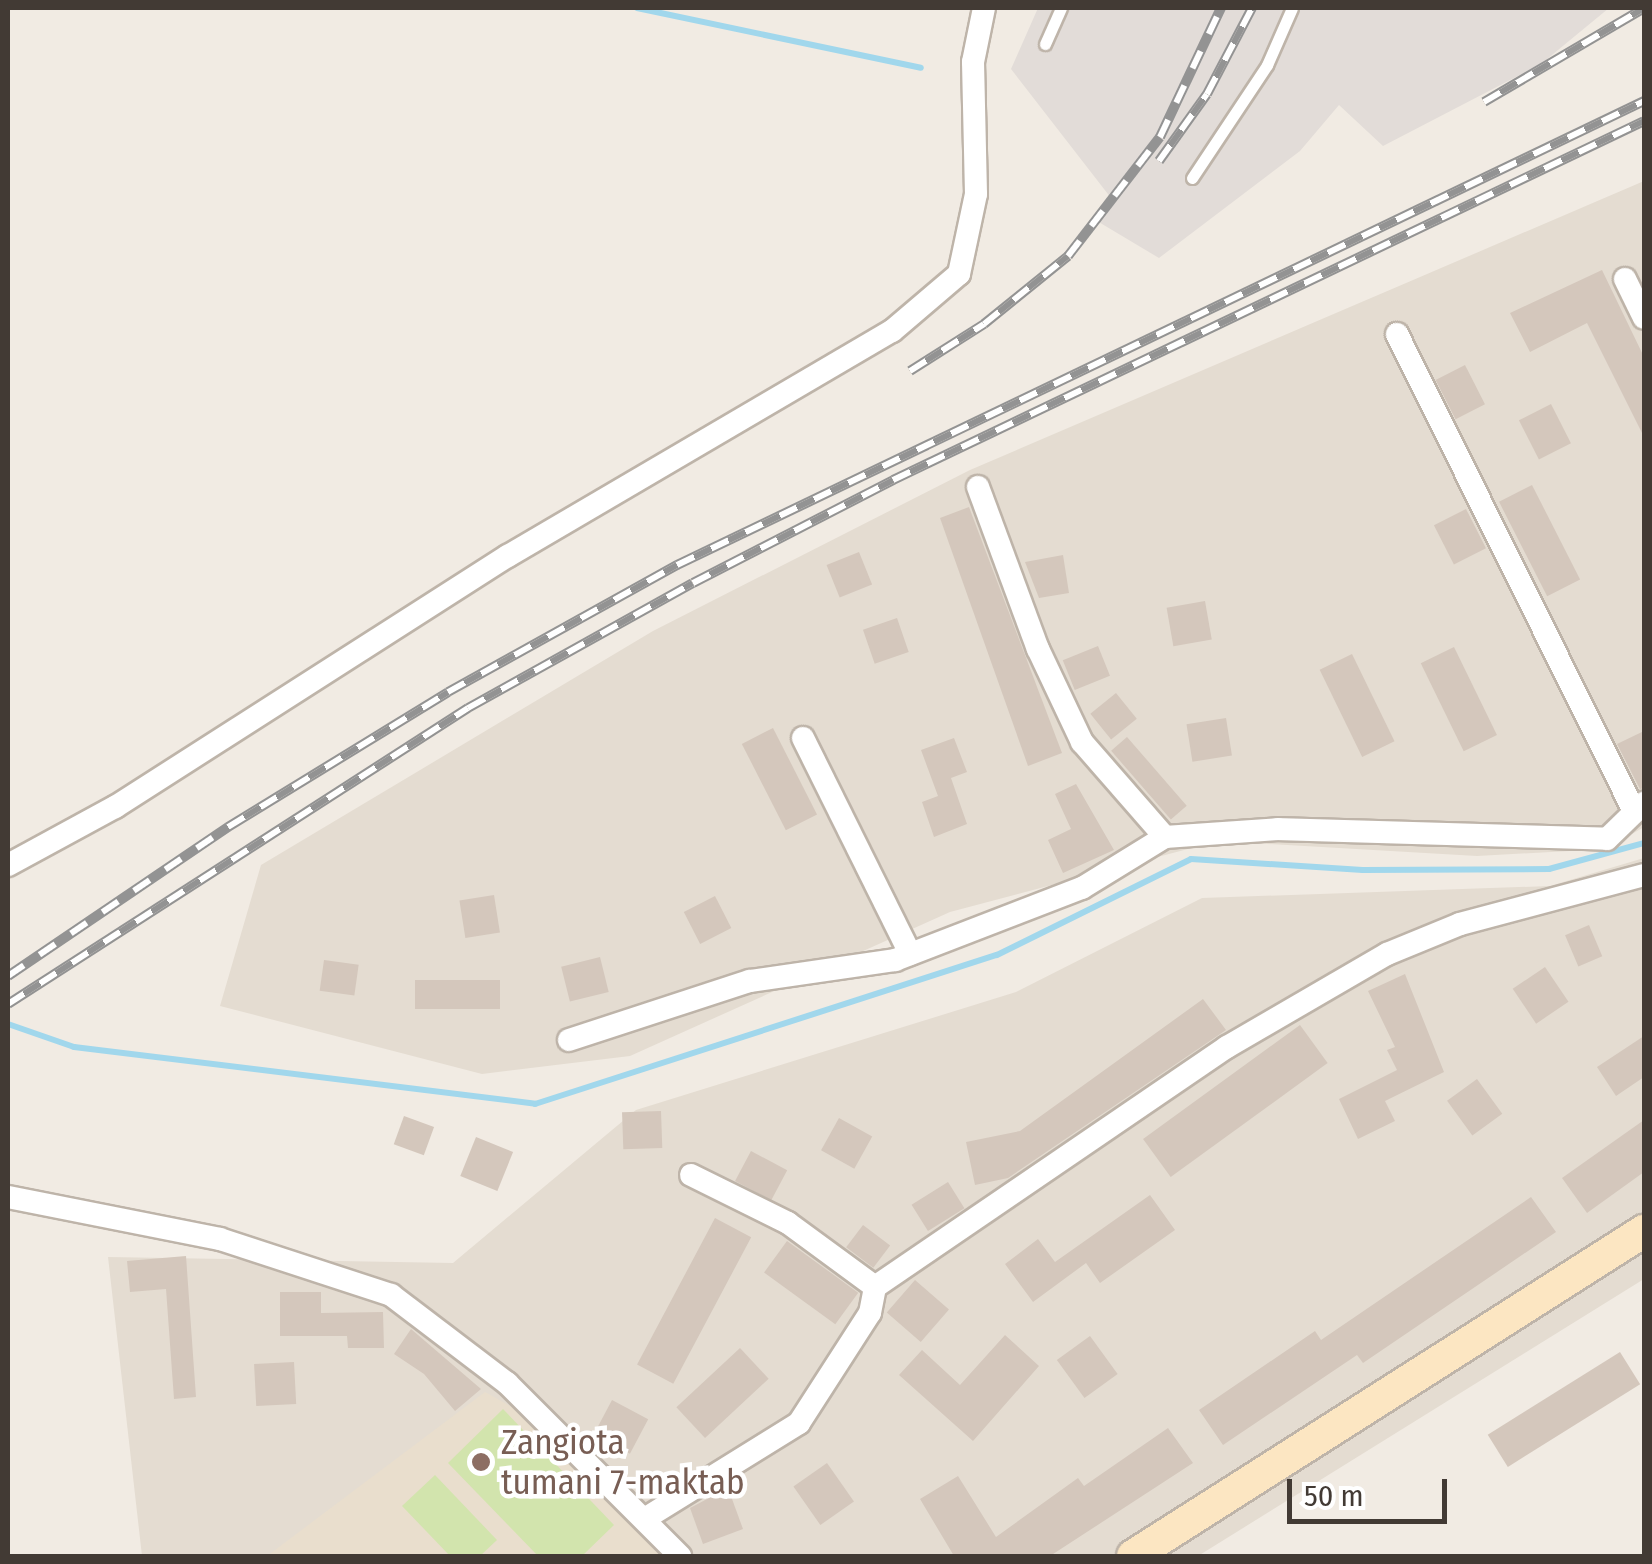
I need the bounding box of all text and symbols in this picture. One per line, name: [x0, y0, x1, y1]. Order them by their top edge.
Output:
place label: Zangiota tumani 7-maktab: [501, 1421, 745, 1503]
marker: Zangiota tumani 7-maktab: [470, 1451, 492, 1473]
scale bar: [1292, 1459, 1452, 1521]
text: 50 m: [1304, 1478, 1364, 1514]

